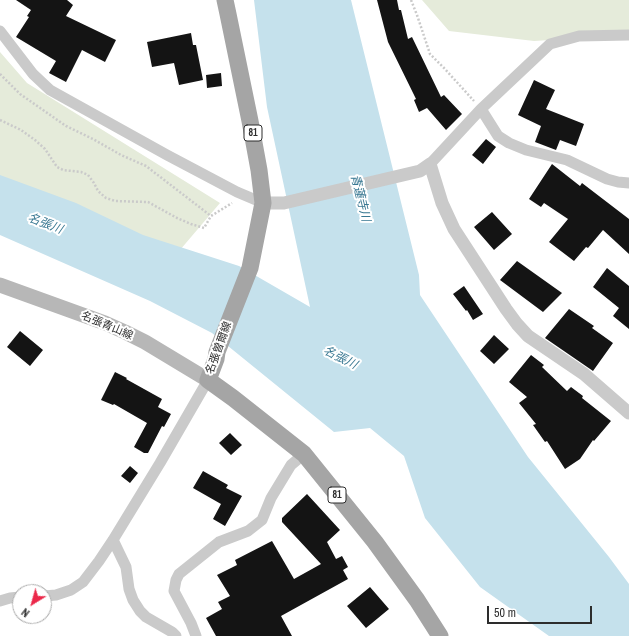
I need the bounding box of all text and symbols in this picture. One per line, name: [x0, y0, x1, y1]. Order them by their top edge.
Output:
road number: 81: [244, 125, 262, 141]
water label: 青蓮寺川: [347, 173, 373, 223]
water label: 名張川: [26, 211, 64, 237]
street label: 名張青山線: [79, 309, 135, 343]
street label: 名張曽爾線: [203, 320, 235, 376]
water label: 名張川: [321, 343, 359, 373]
road number: 81: [328, 487, 346, 503]
north arrow: [12, 584, 52, 624]
scale bar: [489, 598, 594, 624]
text: N: [19, 605, 32, 620]
text: 50 m: [494, 605, 516, 621]

